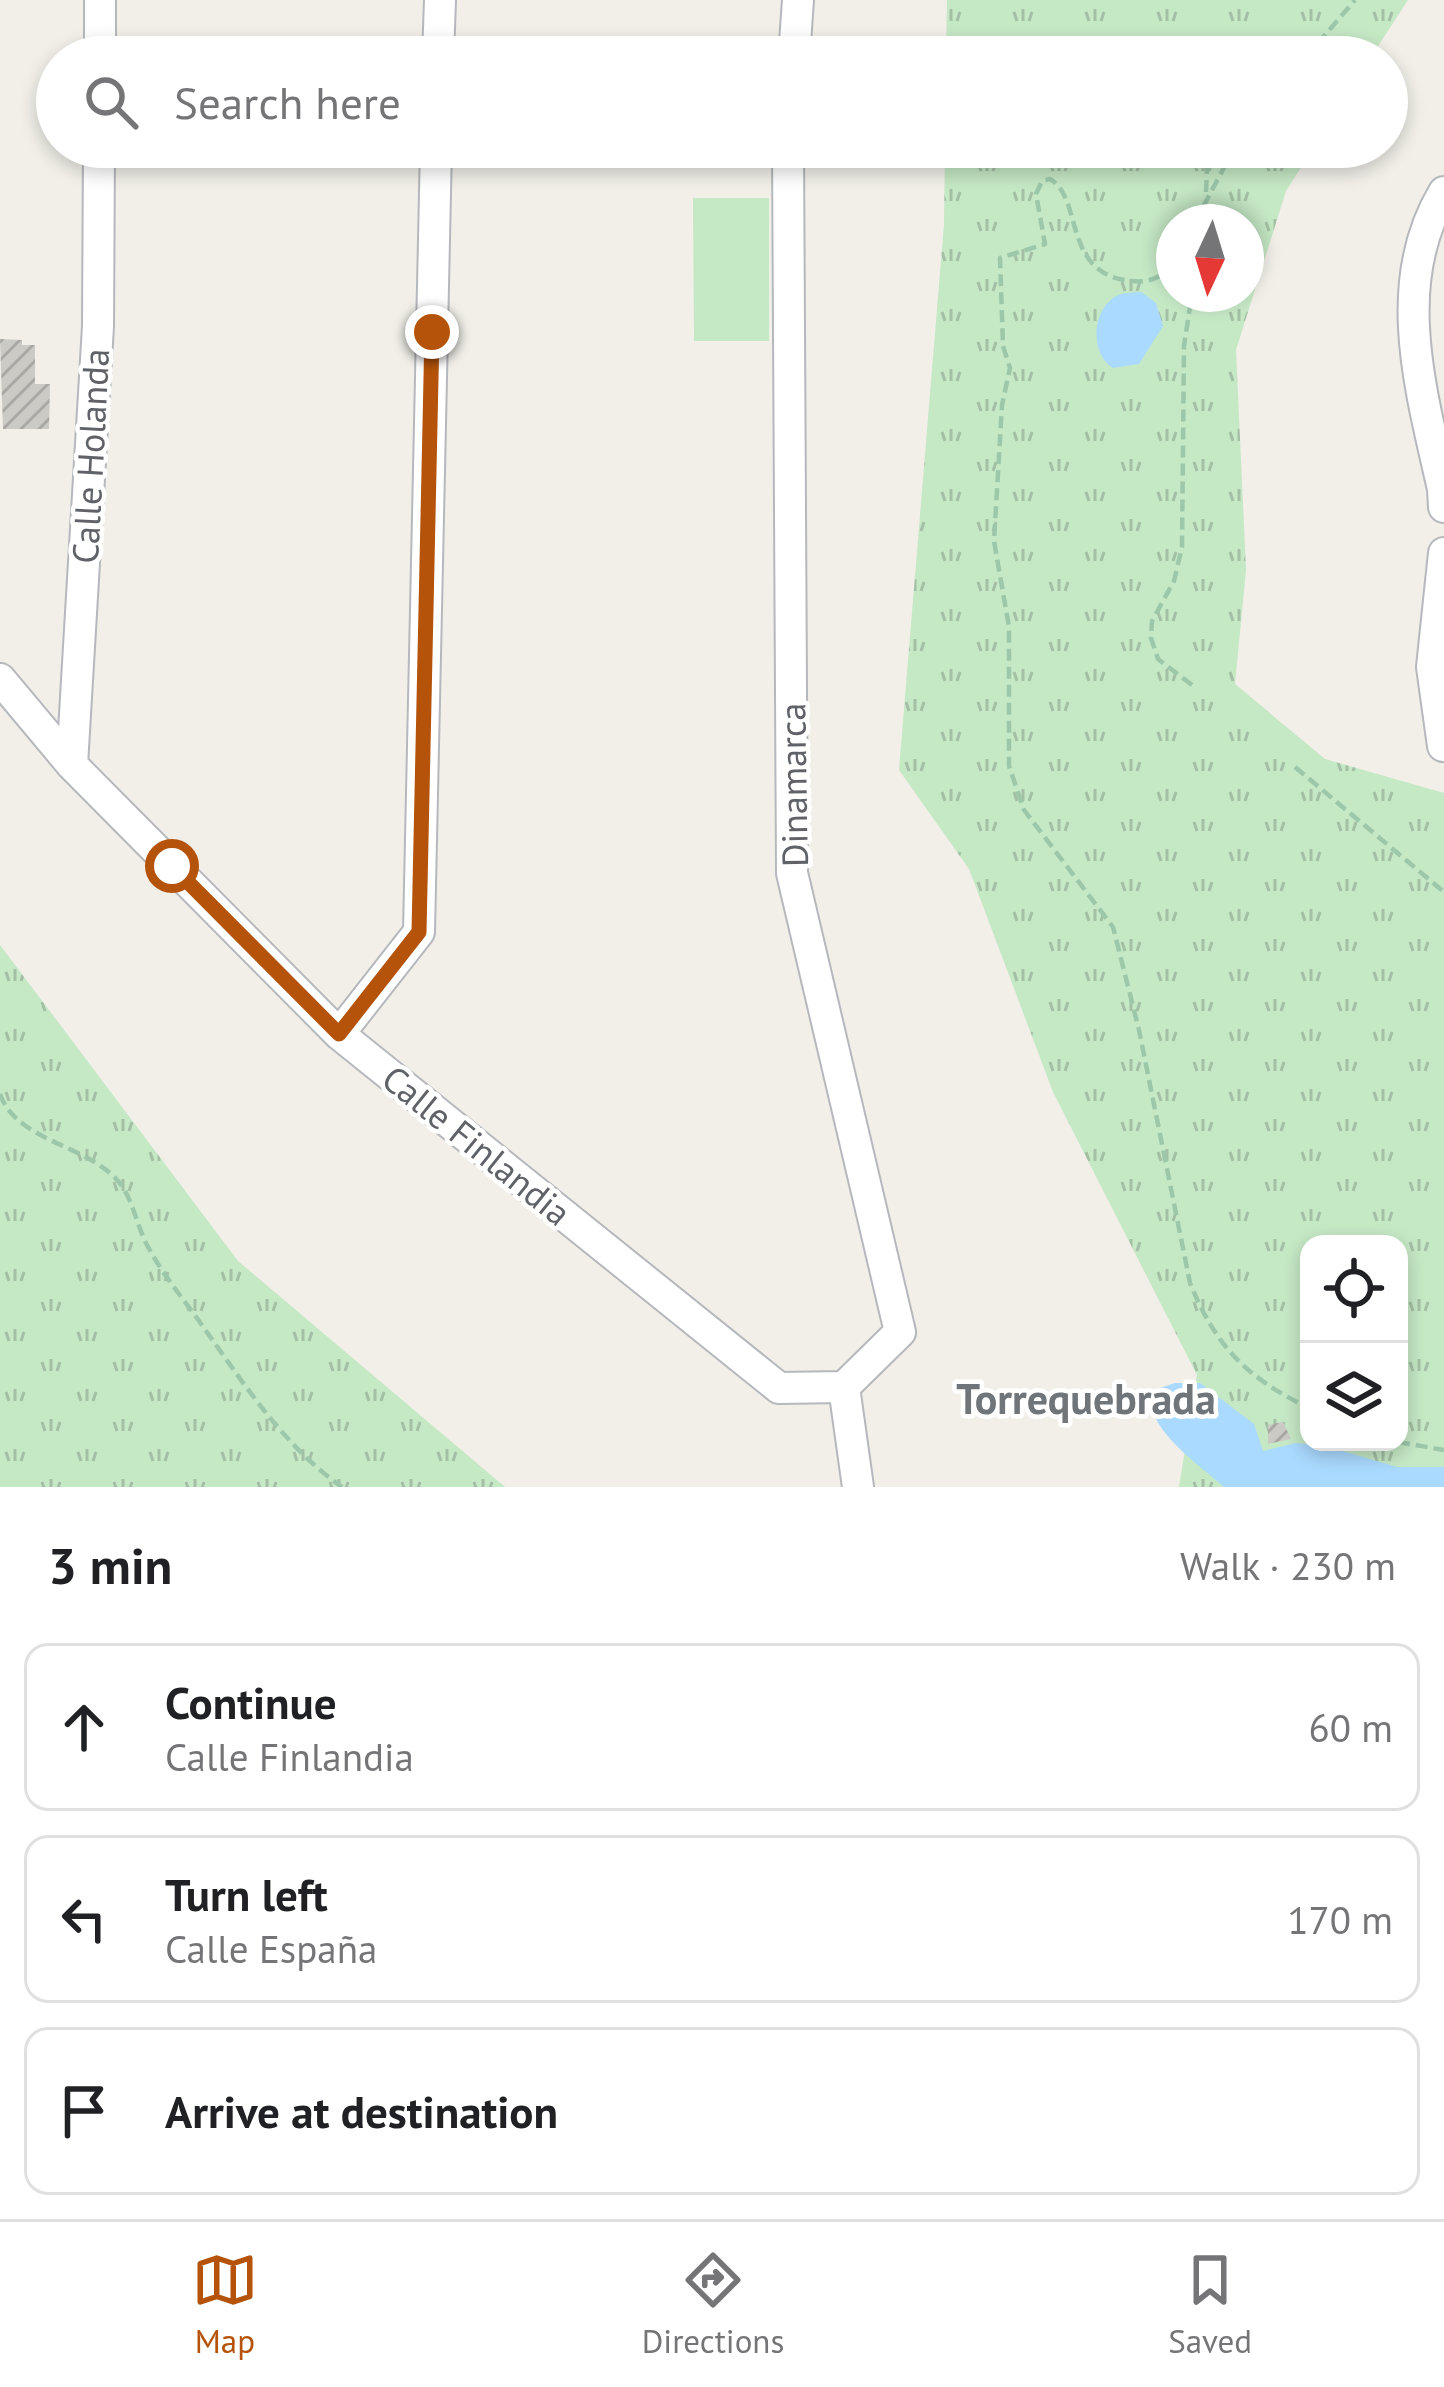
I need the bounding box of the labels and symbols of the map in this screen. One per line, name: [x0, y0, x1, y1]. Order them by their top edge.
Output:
north arrow: [1156, 204, 1264, 312]
route end: [405, 305, 459, 359]
street label: Calle Holanda: [61, 347, 119, 565]
street label: Dinamarca: [768, 703, 818, 867]
route start: [145, 839, 199, 893]
street label: Calle Finlandia: [373, 1054, 581, 1236]
district label: Torrequebrada: [956, 1371, 1216, 1426]

